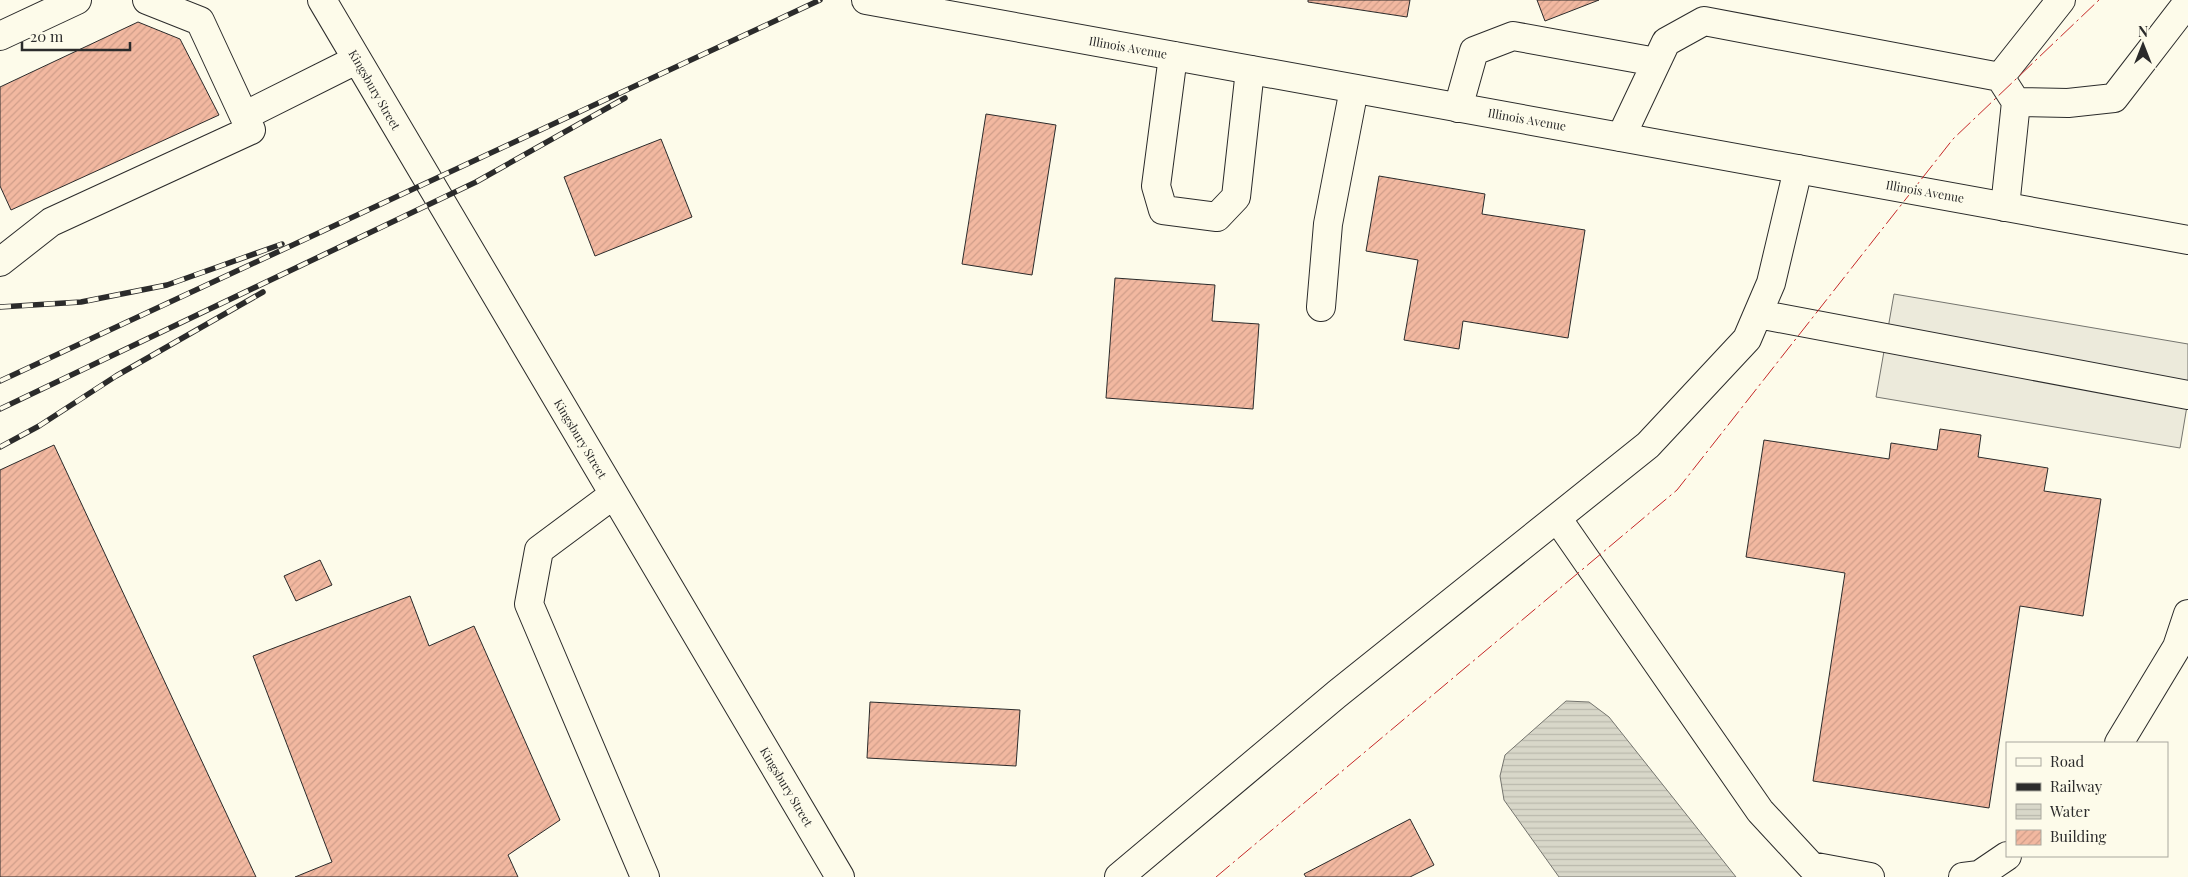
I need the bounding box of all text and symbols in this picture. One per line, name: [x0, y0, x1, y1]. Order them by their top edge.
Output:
scale bar: [22, 20, 130, 52]
north arrow: [2118, 20, 2168, 70]
text: N: [2138, 22, 2148, 41]
text: 20 m: [30, 26, 64, 46]
street label: Illinois Avenue: [1088, 32, 1169, 62]
street label: Kingsbury Street: [345, 46, 405, 133]
street label: Illinois Avenue: [1487, 104, 1568, 134]
street label: Illinois Avenue: [1885, 176, 1966, 206]
street label: Kingsbury Street: [551, 396, 611, 482]
legend: [2006, 742, 2168, 857]
street label: Kingsbury Street: [757, 744, 817, 830]
text: Road: [2050, 751, 2084, 771]
text: Railway: [2050, 776, 2103, 796]
text: Water: [2049, 801, 2090, 821]
text: Building: [2050, 826, 2107, 846]

